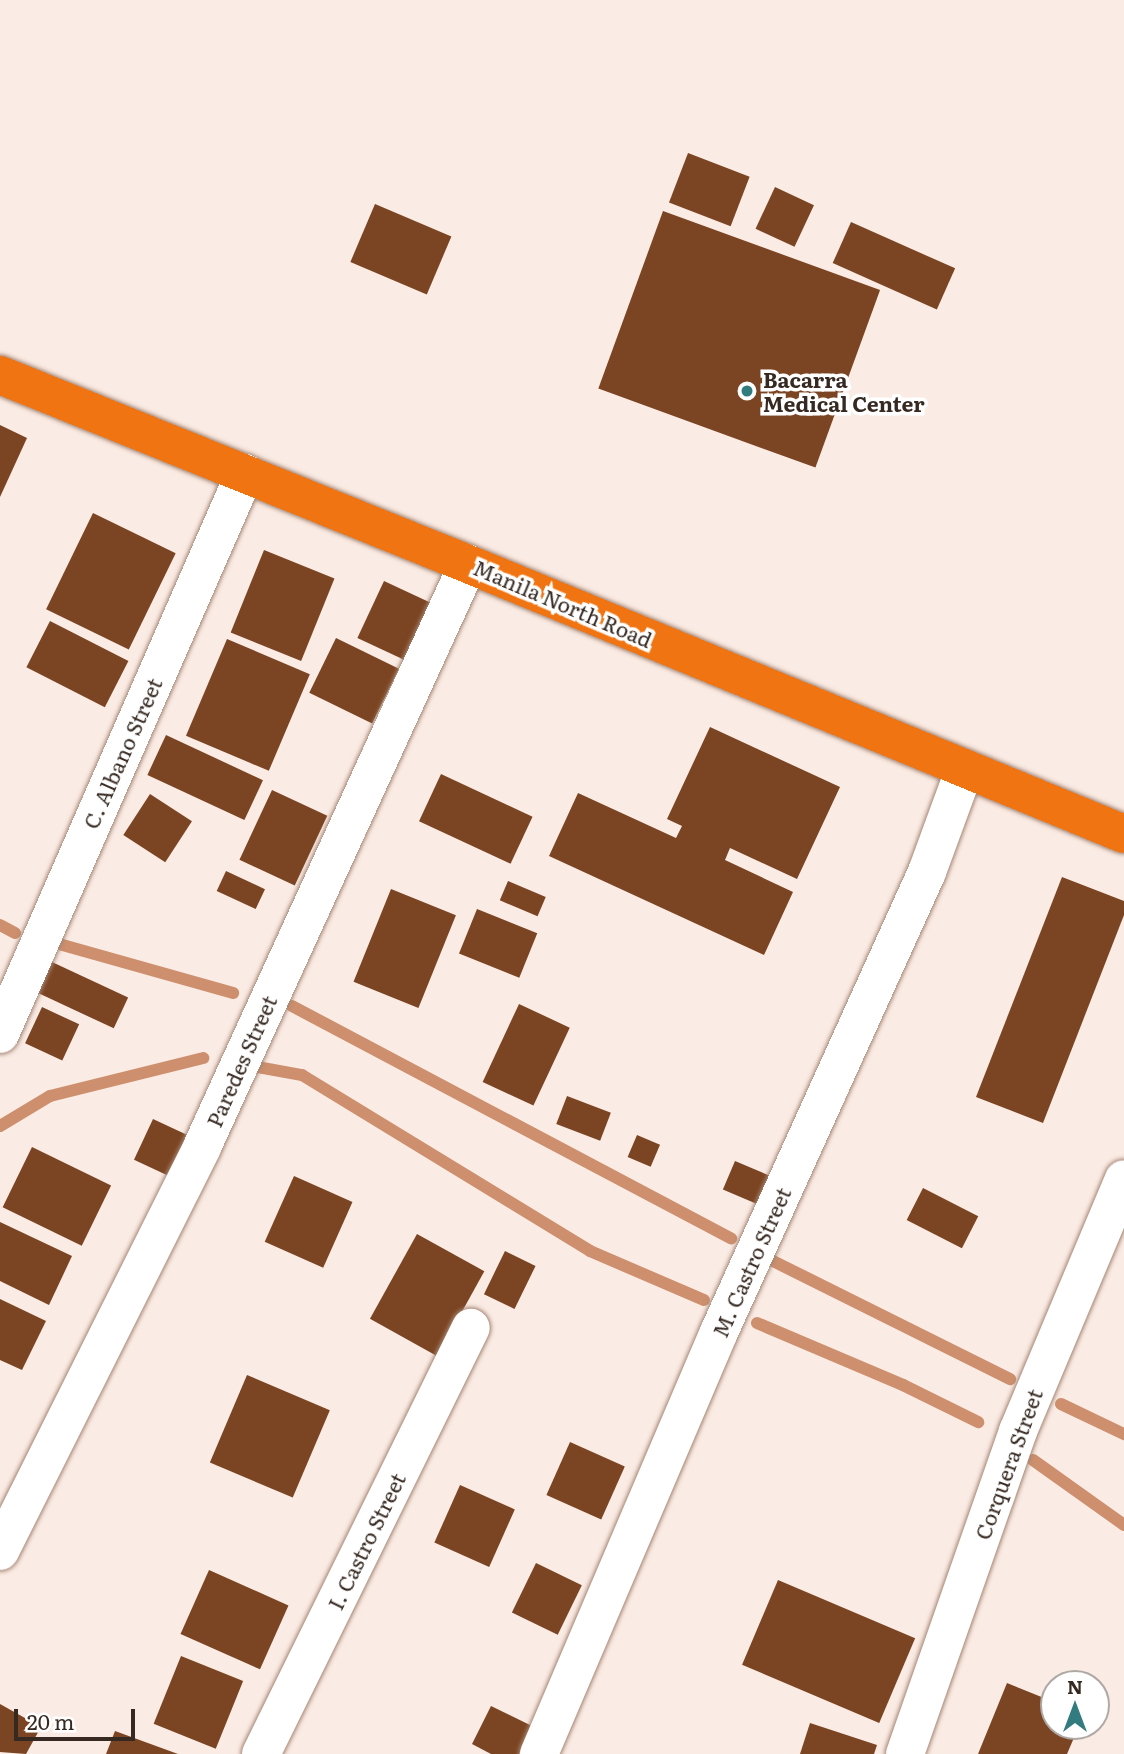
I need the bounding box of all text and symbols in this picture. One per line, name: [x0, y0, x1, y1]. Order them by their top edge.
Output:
place label: Bacarra Medical Center: [763, 366, 925, 416]
marker: Bacarra Medical Center: [737, 381, 757, 401]
street label: Manila North Road: [470, 554, 656, 652]
street label: C. Albano Street: [77, 674, 167, 832]
street label: Paredes Street: [201, 991, 281, 1131]
street label: M. Castro Street: [707, 1183, 795, 1341]
street label: Corquera Street: [969, 1385, 1047, 1543]
street label: I. Castro Street: [322, 1469, 410, 1613]
north arrow: [1040, 1670, 1110, 1740]
text: N: [1067, 1672, 1083, 1700]
scale bar: [18, 1694, 138, 1738]
text: 20 m: [27, 1705, 74, 1736]

